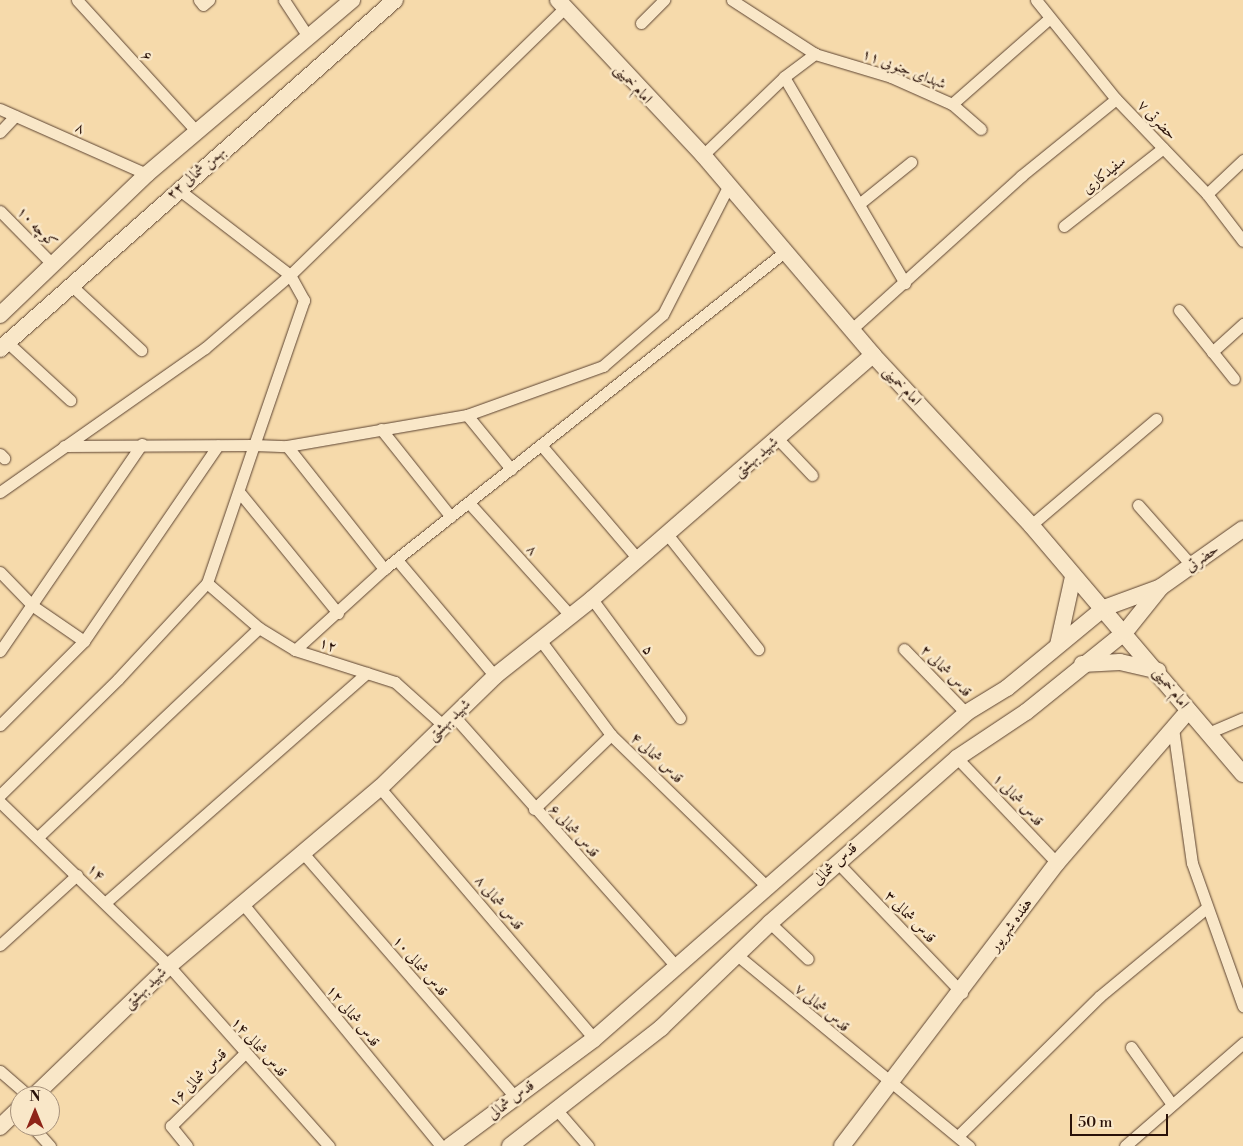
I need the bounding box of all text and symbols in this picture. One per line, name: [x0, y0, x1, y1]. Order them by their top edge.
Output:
street label: ۱۱ شهدای جنوبی: [859, 45, 949, 93]
street label: ۶: [137, 47, 157, 65]
street label: امام خمینی: [610, 60, 656, 108]
street label: حضرتی ۷: [1134, 96, 1180, 144]
street label: ۸: [72, 118, 88, 138]
street label: ۲۲ بهمن شمالی: [163, 142, 229, 204]
street label: سفیدکاری: [1079, 152, 1129, 198]
street label: کوچه ۱۰: [13, 203, 61, 251]
street label: امام خمینی: [879, 362, 925, 410]
street label: شهید بهشتی: [730, 433, 782, 481]
street label: حضرتی: [1182, 540, 1222, 576]
street label: ۸: [522, 541, 542, 559]
street label: ۱۲: [317, 634, 339, 656]
street label: ۵: [638, 641, 658, 659]
street label: قدس شمالی ۲: [917, 641, 975, 701]
street label: امام خمینی: [1149, 664, 1193, 712]
street label: شهید بهشتی: [424, 695, 474, 745]
street label: قدس شمالی ۴: [627, 729, 687, 787]
street label: قدس شمالی ۱: [989, 770, 1047, 830]
street label: قدس شمالی ۶: [545, 800, 603, 862]
street label: قدس شمالی: [809, 839, 861, 889]
street label: ۱۴: [83, 859, 109, 885]
street label: قدس شمالی ۸: [471, 872, 527, 934]
street label: ۳ قدس شمالی: [881, 887, 939, 947]
street label: هفده شهریور: [986, 895, 1036, 955]
street label: قدس شمالی ۱۰: [389, 932, 451, 1000]
street label: شهید بهشتی: [120, 963, 170, 1013]
street label: ۷ قدس شمالی: [791, 980, 853, 1036]
street label: قدس شمالی ۱۲: [322, 981, 384, 1051]
street label: قدس شمالی ۱۴: [227, 1013, 291, 1081]
street label: قدس شمالی ۱۶: [165, 1045, 231, 1111]
street label: قدس شمالی: [484, 1077, 538, 1123]
north arrow: [10, 1086, 60, 1136]
text: N: [29, 1088, 41, 1106]
scale bar: [1073, 1104, 1170, 1136]
text: 50 m: [1078, 1113, 1112, 1132]

